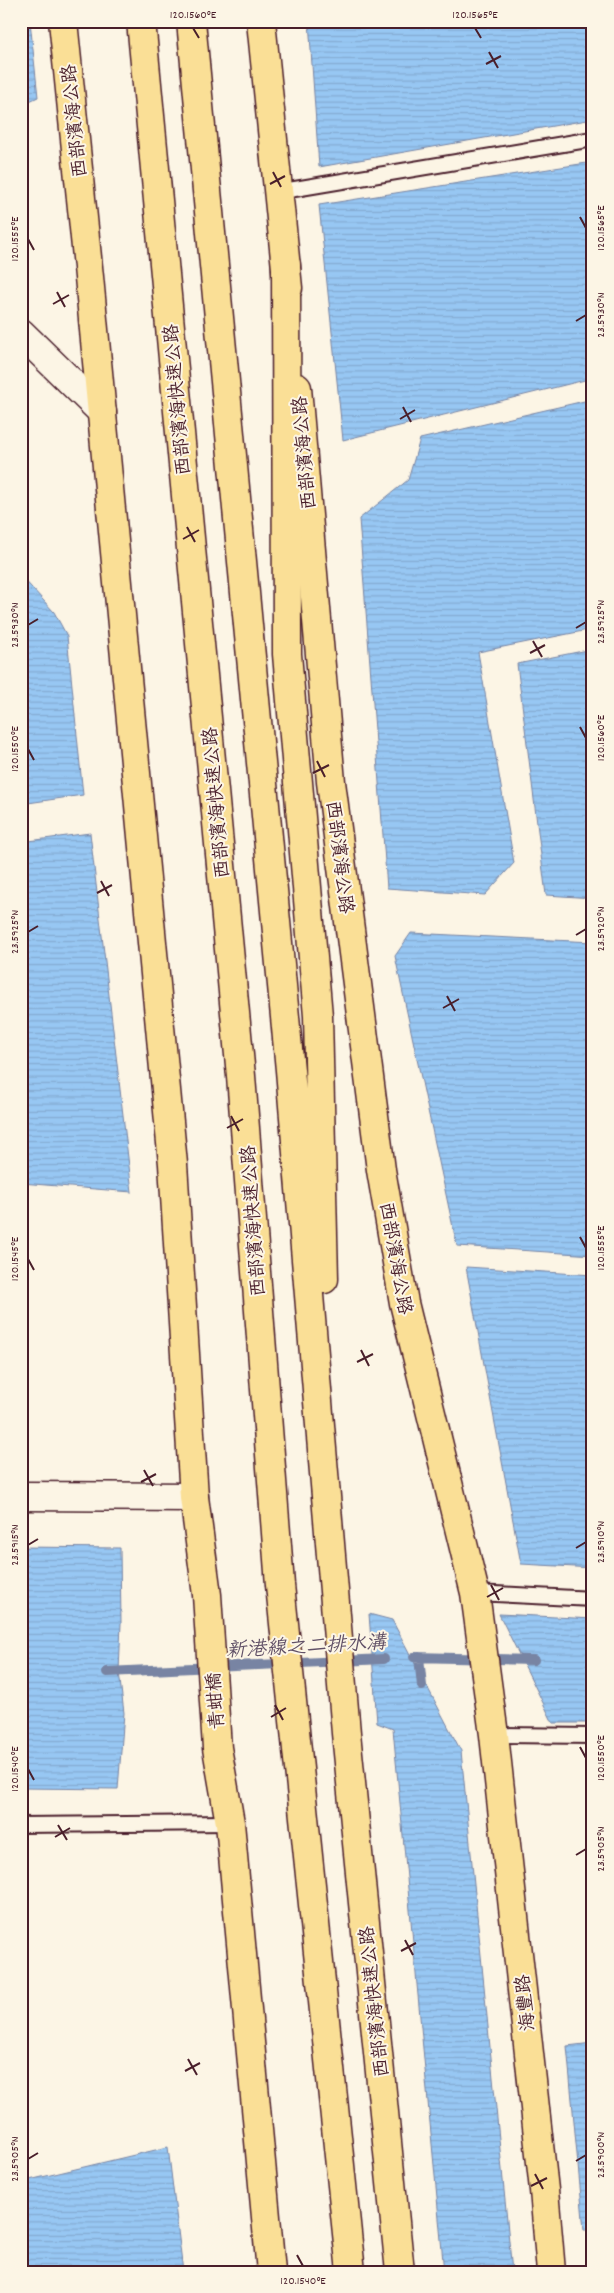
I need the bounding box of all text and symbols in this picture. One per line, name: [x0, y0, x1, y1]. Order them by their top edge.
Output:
text: 120.1560°E: [170, 7, 217, 24]
text: 120.1565°E: [452, 7, 498, 24]
street label: 西部濱海公路: [57, 63, 96, 179]
text: 120.1565°E: [593, 205, 610, 251]
text: 120.1555°E: [7, 216, 24, 262]
text: 23.5930°N: [593, 292, 610, 338]
street label: 西部濱海快速公路: [159, 323, 200, 477]
street label: 西部濱海公路: [288, 395, 325, 511]
text: 23.5925°N: [593, 600, 610, 644]
text: 23.5930°N: [7, 602, 24, 648]
text: 120.1560°E: [593, 714, 610, 761]
text: 120.1550°E: [7, 725, 24, 772]
street label: 西部濱海快速公路: [198, 726, 239, 880]
street label: 西部濱海公路: [317, 799, 358, 916]
text: 23.5920°N: [593, 906, 610, 952]
text: 23.5925°N: [7, 910, 24, 954]
street label: 西部濱海快速公路: [237, 1144, 274, 1298]
street label: 西部濱海公路: [370, 1200, 417, 1317]
text: 120.1555°E: [593, 1225, 610, 1271]
text: 120.1545°E: [7, 1236, 24, 1281]
text: 23.5910°N: [593, 1521, 610, 1563]
text: 23.5915°N: [7, 1524, 24, 1566]
water label: 新港線之二排水溝: [226, 1630, 389, 1666]
street label: 青蚶橋: [202, 1671, 233, 1730]
text: 120.1550°E: [593, 1734, 610, 1781]
text: 120.1540°E: [7, 1746, 24, 1792]
text: 23.5905°N: [593, 1826, 610, 1872]
street label: 西部濱海快速公路: [355, 1925, 398, 2079]
street label: 海豐路: [511, 1973, 544, 2032]
text: 23.5900°N: [593, 2132, 610, 2178]
text: 23.5905°N: [7, 2136, 24, 2182]
text: 120.1540°E: [280, 2273, 326, 2290]

